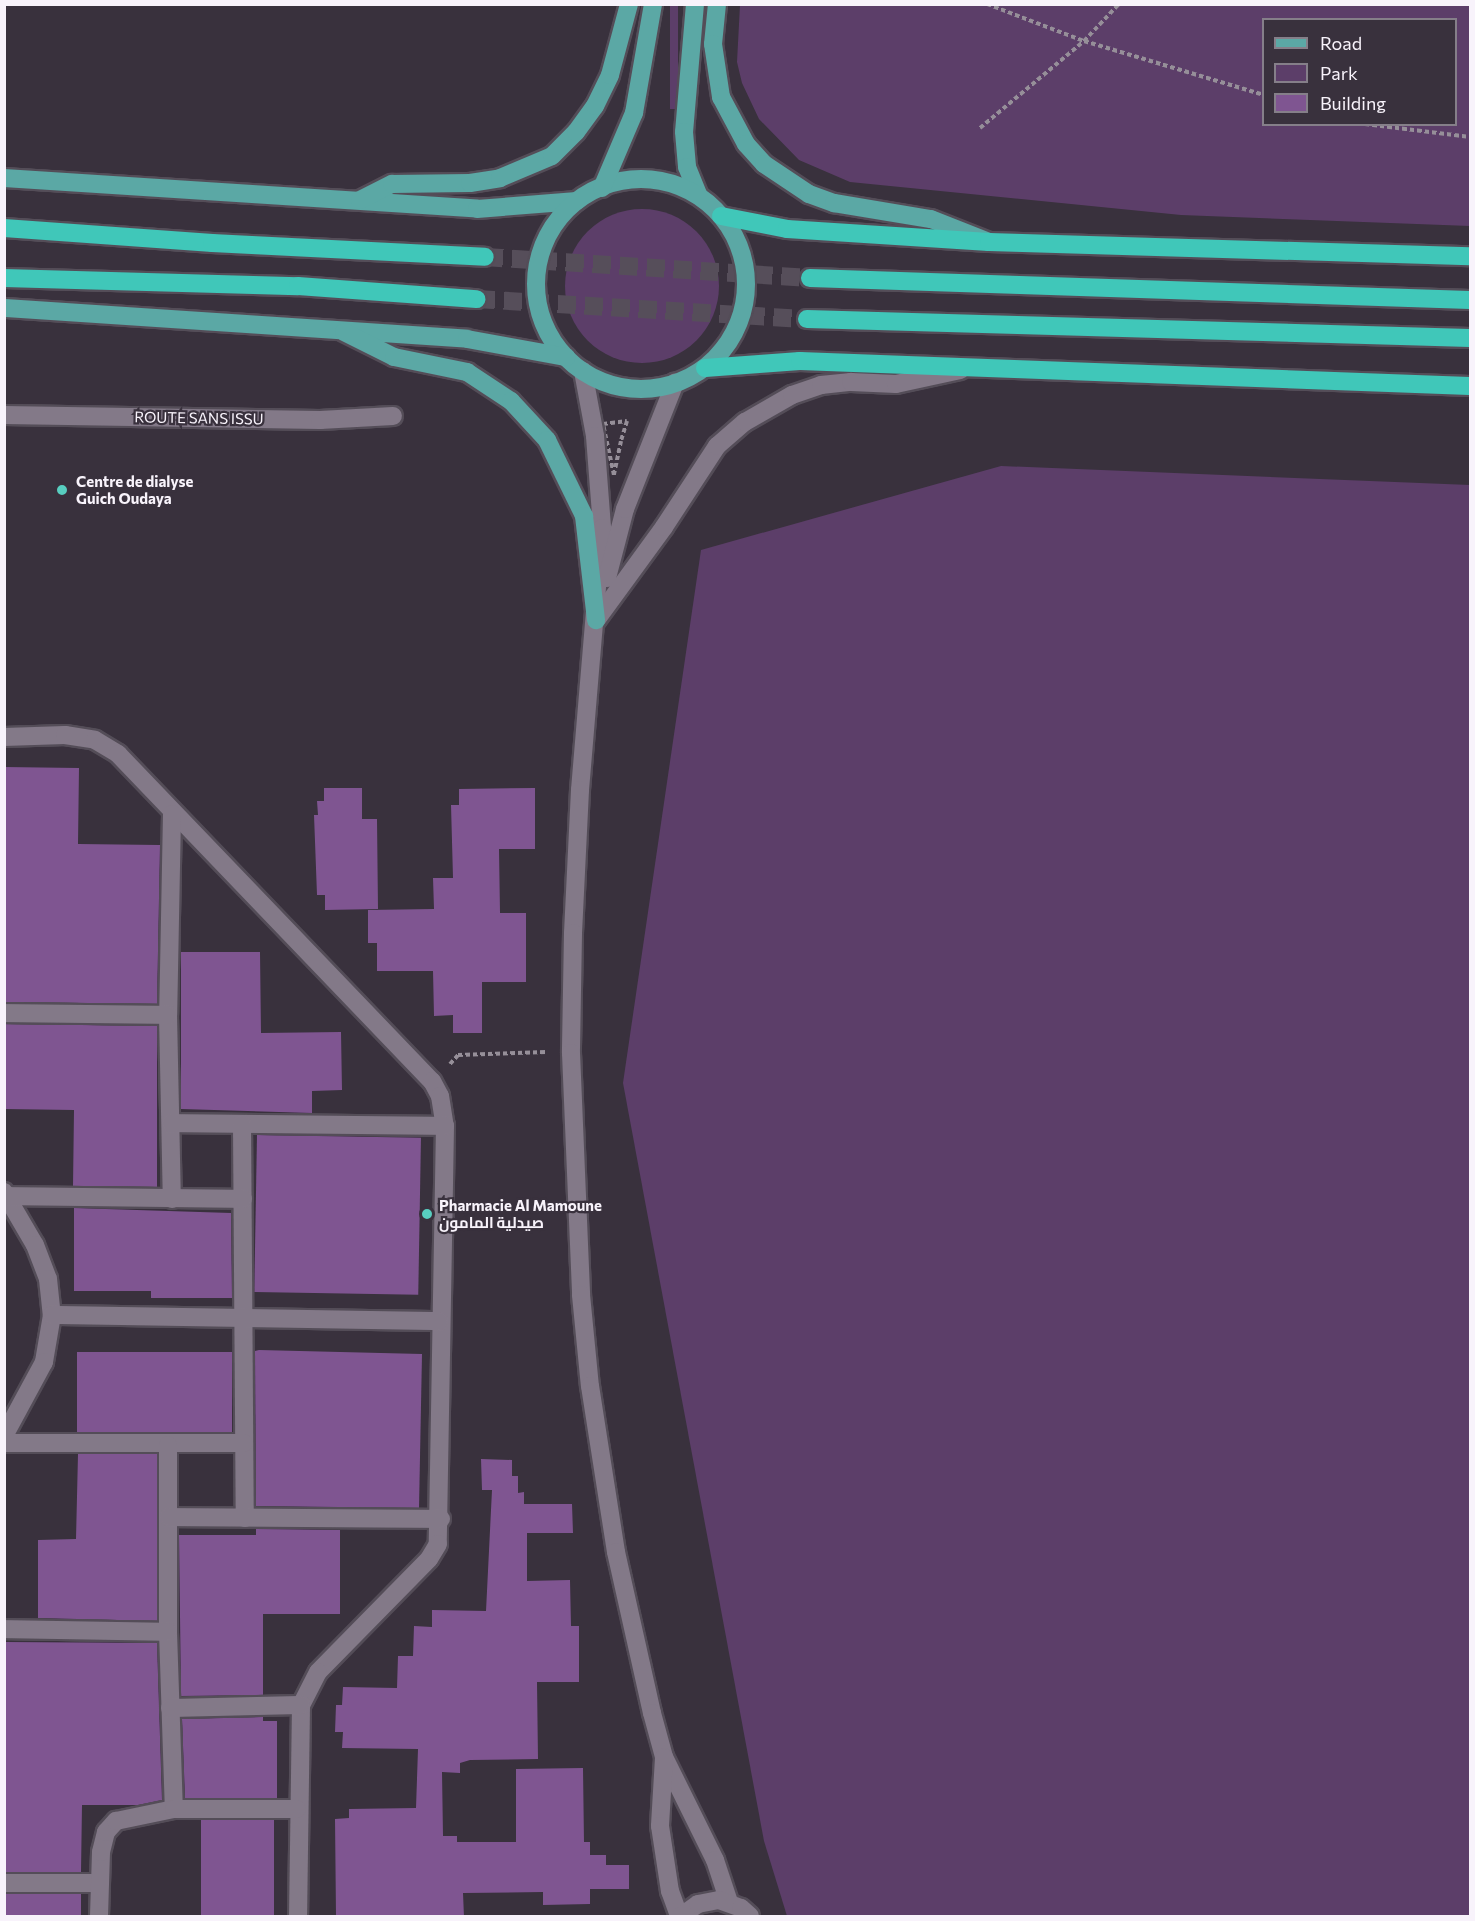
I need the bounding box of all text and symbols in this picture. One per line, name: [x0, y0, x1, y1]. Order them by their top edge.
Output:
legend: [1262, 18, 1457, 126]
text: Road: [1320, 32, 1362, 54]
text: Park: [1320, 62, 1358, 84]
text: Building: [1320, 92, 1386, 114]
street label: ROUTE SANS ISSU: [134, 408, 264, 428]
place label: Centre de dialyse Guich Oudaya: [76, 472, 193, 507]
marker: Centre de dialyse Guich Oudaya: [53, 481, 71, 499]
place label: Pharmacie Al Mamoune صيدلية المامون: [439, 1196, 602, 1231]
marker: Pharmacie Al Mamoune صيدلية المامون: [420, 1207, 434, 1221]

